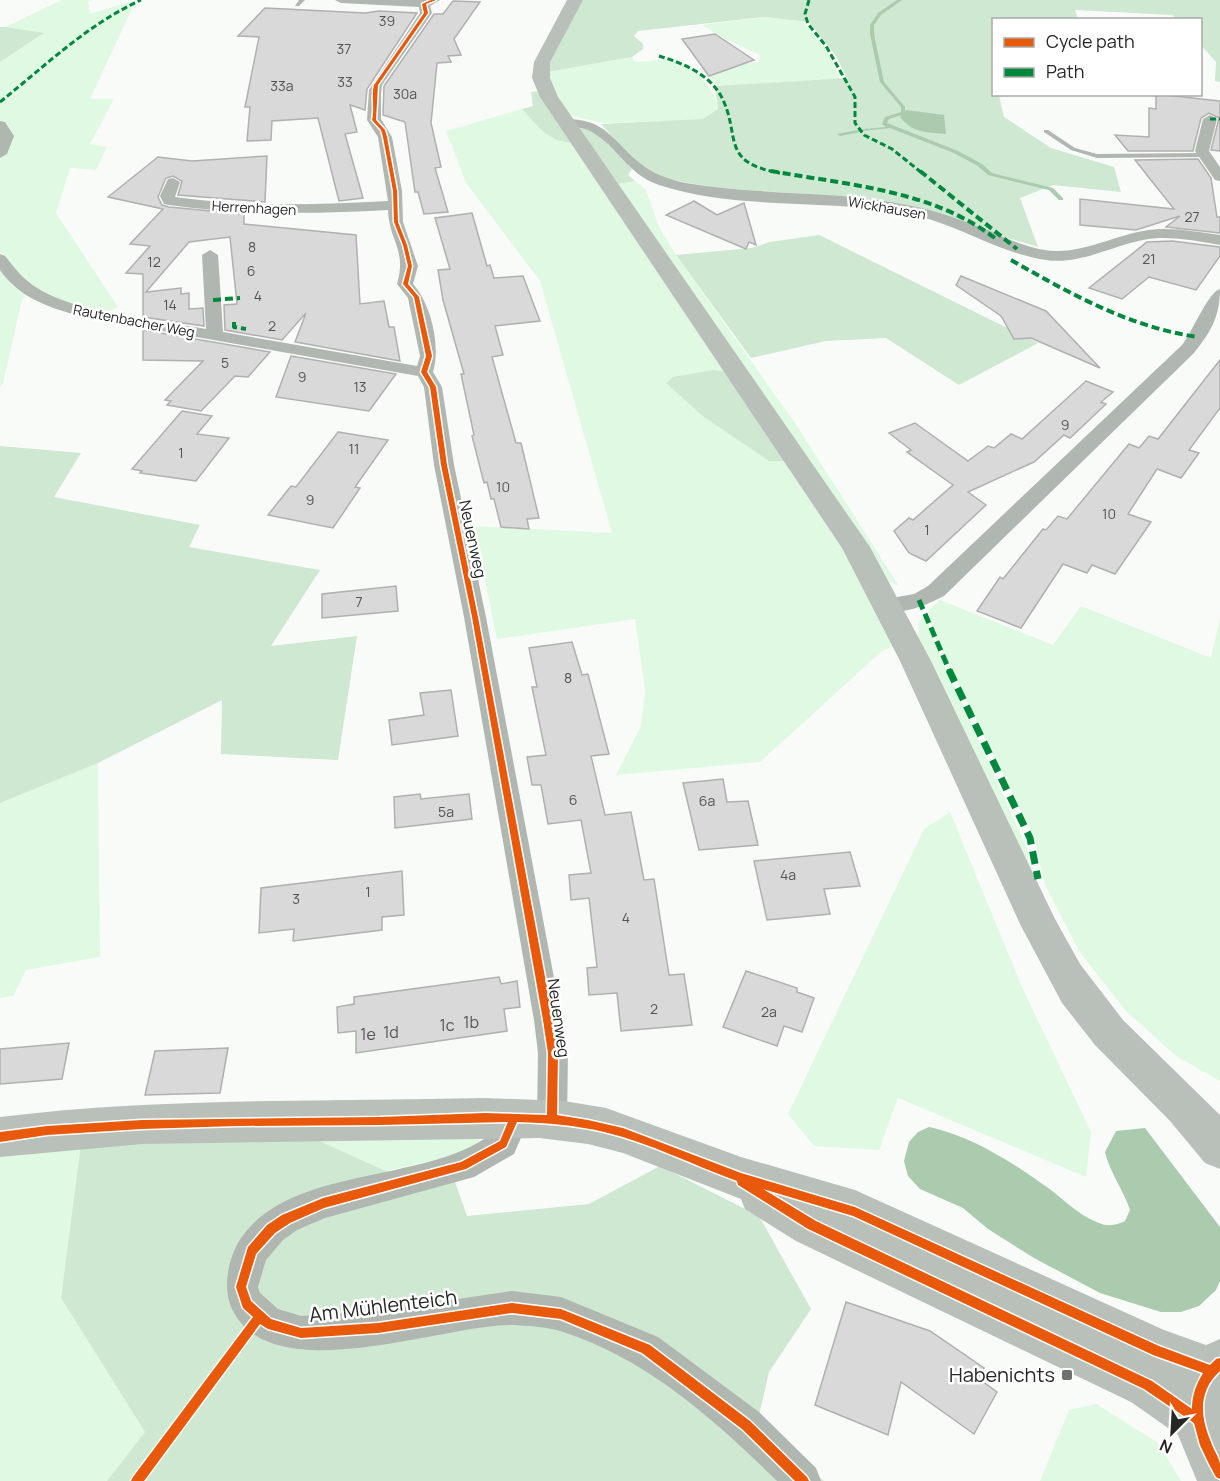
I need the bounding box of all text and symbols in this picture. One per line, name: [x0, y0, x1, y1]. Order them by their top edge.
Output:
house number: 39: [379, 11, 395, 30]
legend: [992, 18, 1202, 96]
text: Cycle path: [1046, 29, 1135, 53]
house number: 37: [337, 39, 351, 58]
text: Path: [1046, 59, 1084, 83]
house number: 33: [337, 72, 353, 91]
house number: 33a: [270, 76, 294, 95]
house number: 30a: [393, 84, 417, 103]
street label: Wickhausen: [847, 191, 928, 224]
street label: Herrenhagen: [211, 196, 297, 219]
house number: 27: [1184, 207, 1200, 226]
house number: 8: [248, 237, 256, 256]
house number: 21: [1142, 249, 1156, 268]
house number: 12: [147, 252, 161, 271]
house number: 6: [247, 261, 255, 280]
house number: 4: [254, 286, 262, 305]
house number: 14: [163, 295, 177, 314]
street label: Rautenbacher Weg: [72, 299, 196, 342]
house number: 2: [268, 316, 276, 335]
house number: 5: [221, 353, 229, 372]
house number: 9: [298, 367, 306, 386]
house number: 13: [353, 377, 367, 396]
house number: 9: [1061, 415, 1069, 434]
house number: 11: [349, 439, 359, 458]
house number: 1: [178, 443, 184, 462]
house number: 10: [496, 477, 510, 496]
house number: 9: [306, 490, 314, 509]
street label: Neuenweg: [454, 498, 492, 580]
house number: 10: [1102, 504, 1116, 523]
house number: 1: [924, 520, 930, 539]
house number: 7: [355, 592, 363, 611]
house number: 8: [564, 668, 572, 687]
house number: 6: [569, 790, 577, 809]
house number: 6a: [699, 791, 715, 810]
house number: 5a: [438, 802, 454, 821]
house number: 4a: [780, 865, 796, 884]
house number: 1: [365, 882, 371, 901]
house number: 3: [292, 889, 300, 908]
house number: 4: [622, 908, 630, 927]
street label: Neuenweg: [543, 977, 575, 1059]
house number: 2: [650, 999, 658, 1018]
house number: 2a: [761, 1002, 777, 1021]
house number: 1b: [463, 1011, 479, 1033]
house number: 1c: [439, 1014, 455, 1036]
house number: 1d: [383, 1021, 399, 1043]
house number: 1e: [360, 1023, 376, 1045]
street label: Am Mühlenteich: [307, 1283, 459, 1328]
place label: Habenichts: [949, 1361, 1055, 1388]
marker: Habenichts: [1060, 1368, 1074, 1382]
north arrow: [1142, 1403, 1202, 1463]
text: N: [1156, 1434, 1176, 1459]

